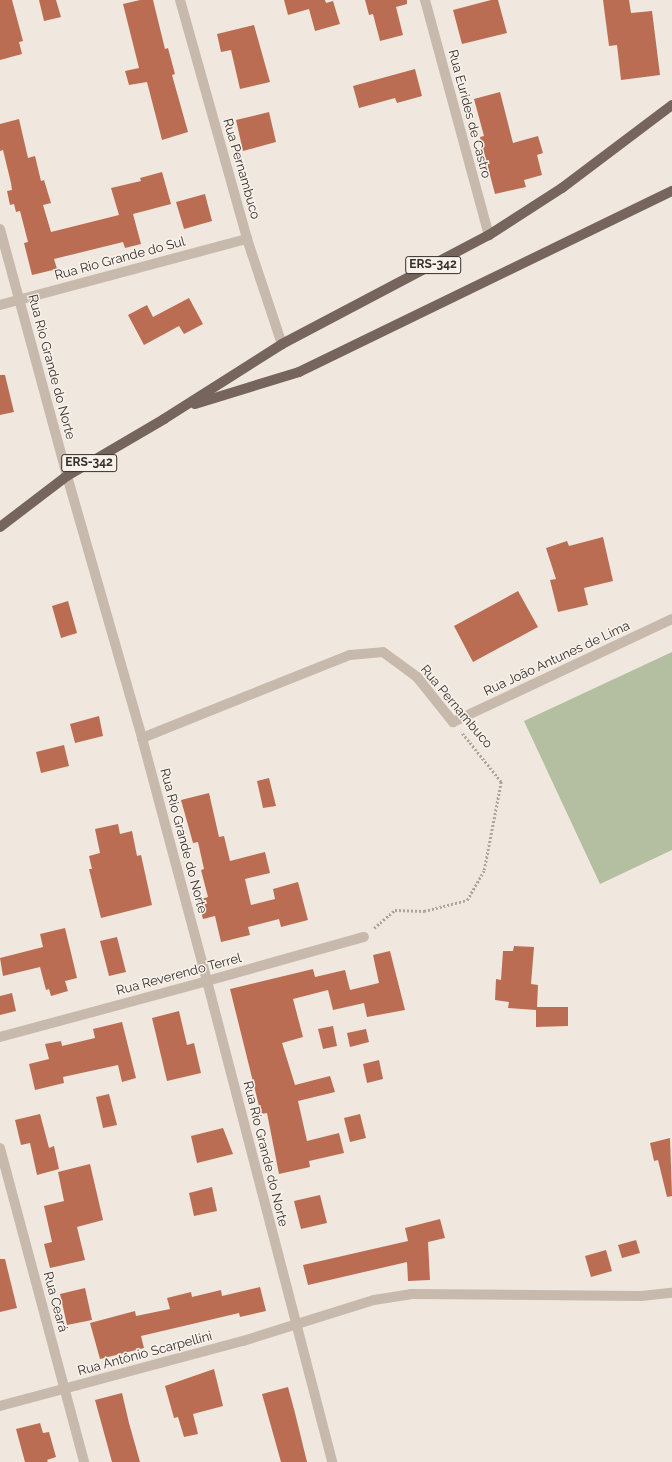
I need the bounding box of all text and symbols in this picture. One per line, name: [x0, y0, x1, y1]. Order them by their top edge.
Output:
street label: Rua Eurides de Castro: [444, 48, 494, 180]
street label: Rua Pernambuco: [219, 117, 263, 221]
street label: Rua Rio Grande do Sul: [53, 234, 187, 284]
road number: ERS-342: [405, 255, 461, 275]
street label: Rua Rio Grande do Norte: [24, 293, 78, 441]
road number: ERS-342: [61, 453, 117, 473]
street label: Rua João Antunes de Lima: [481, 618, 633, 700]
street label: Rua Pernambuco: [417, 662, 495, 752]
street label: Rua Rio Grande do Norte: [156, 767, 210, 915]
street label: Rua Reverendo Terrel: [114, 951, 244, 999]
street label: Rua Rio Grande do Norte: [239, 1080, 291, 1228]
street label: Rua Ceará: [39, 1270, 71, 1334]
street label: Rua Antônio Scarpellini: [76, 1328, 214, 1380]

